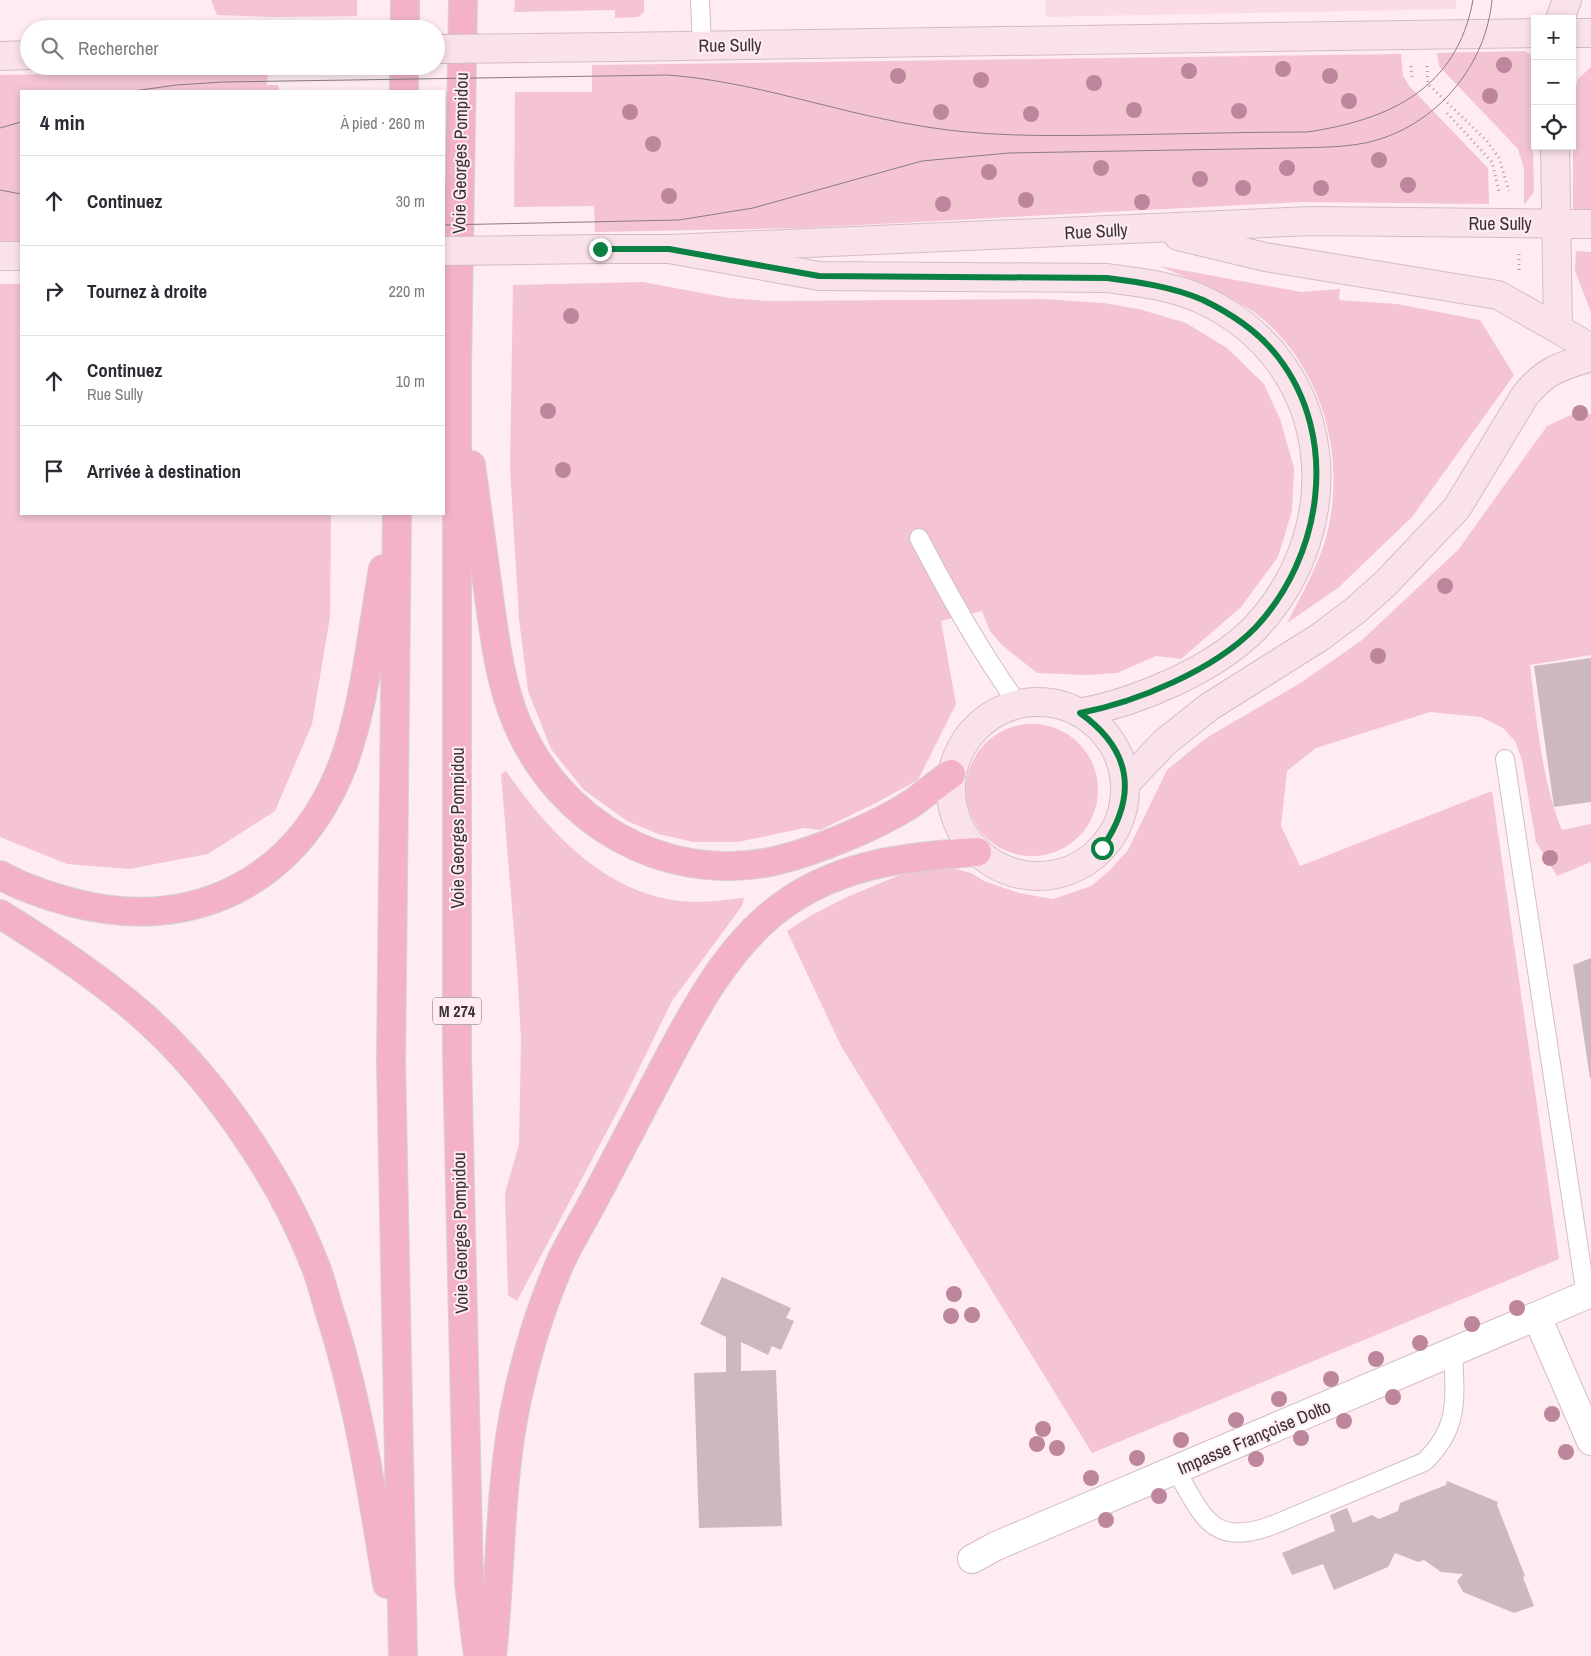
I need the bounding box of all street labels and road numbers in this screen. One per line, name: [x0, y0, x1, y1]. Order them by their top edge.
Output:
street label: Rue Sully: [698, 32, 762, 58]
street label: Voie Georges Pompidou: [446, 72, 474, 234]
street label: Rue Sully: [1468, 211, 1532, 236]
street label: Rue Sully: [1064, 217, 1129, 245]
street label: Voie Georges Pompidou: [445, 747, 470, 909]
road number: M 274: [433, 998, 481, 1024]
street label: Voie Georges Pompidou: [446, 1152, 474, 1314]
street label: Impasse Françoise Dolto: [1174, 1393, 1334, 1481]

